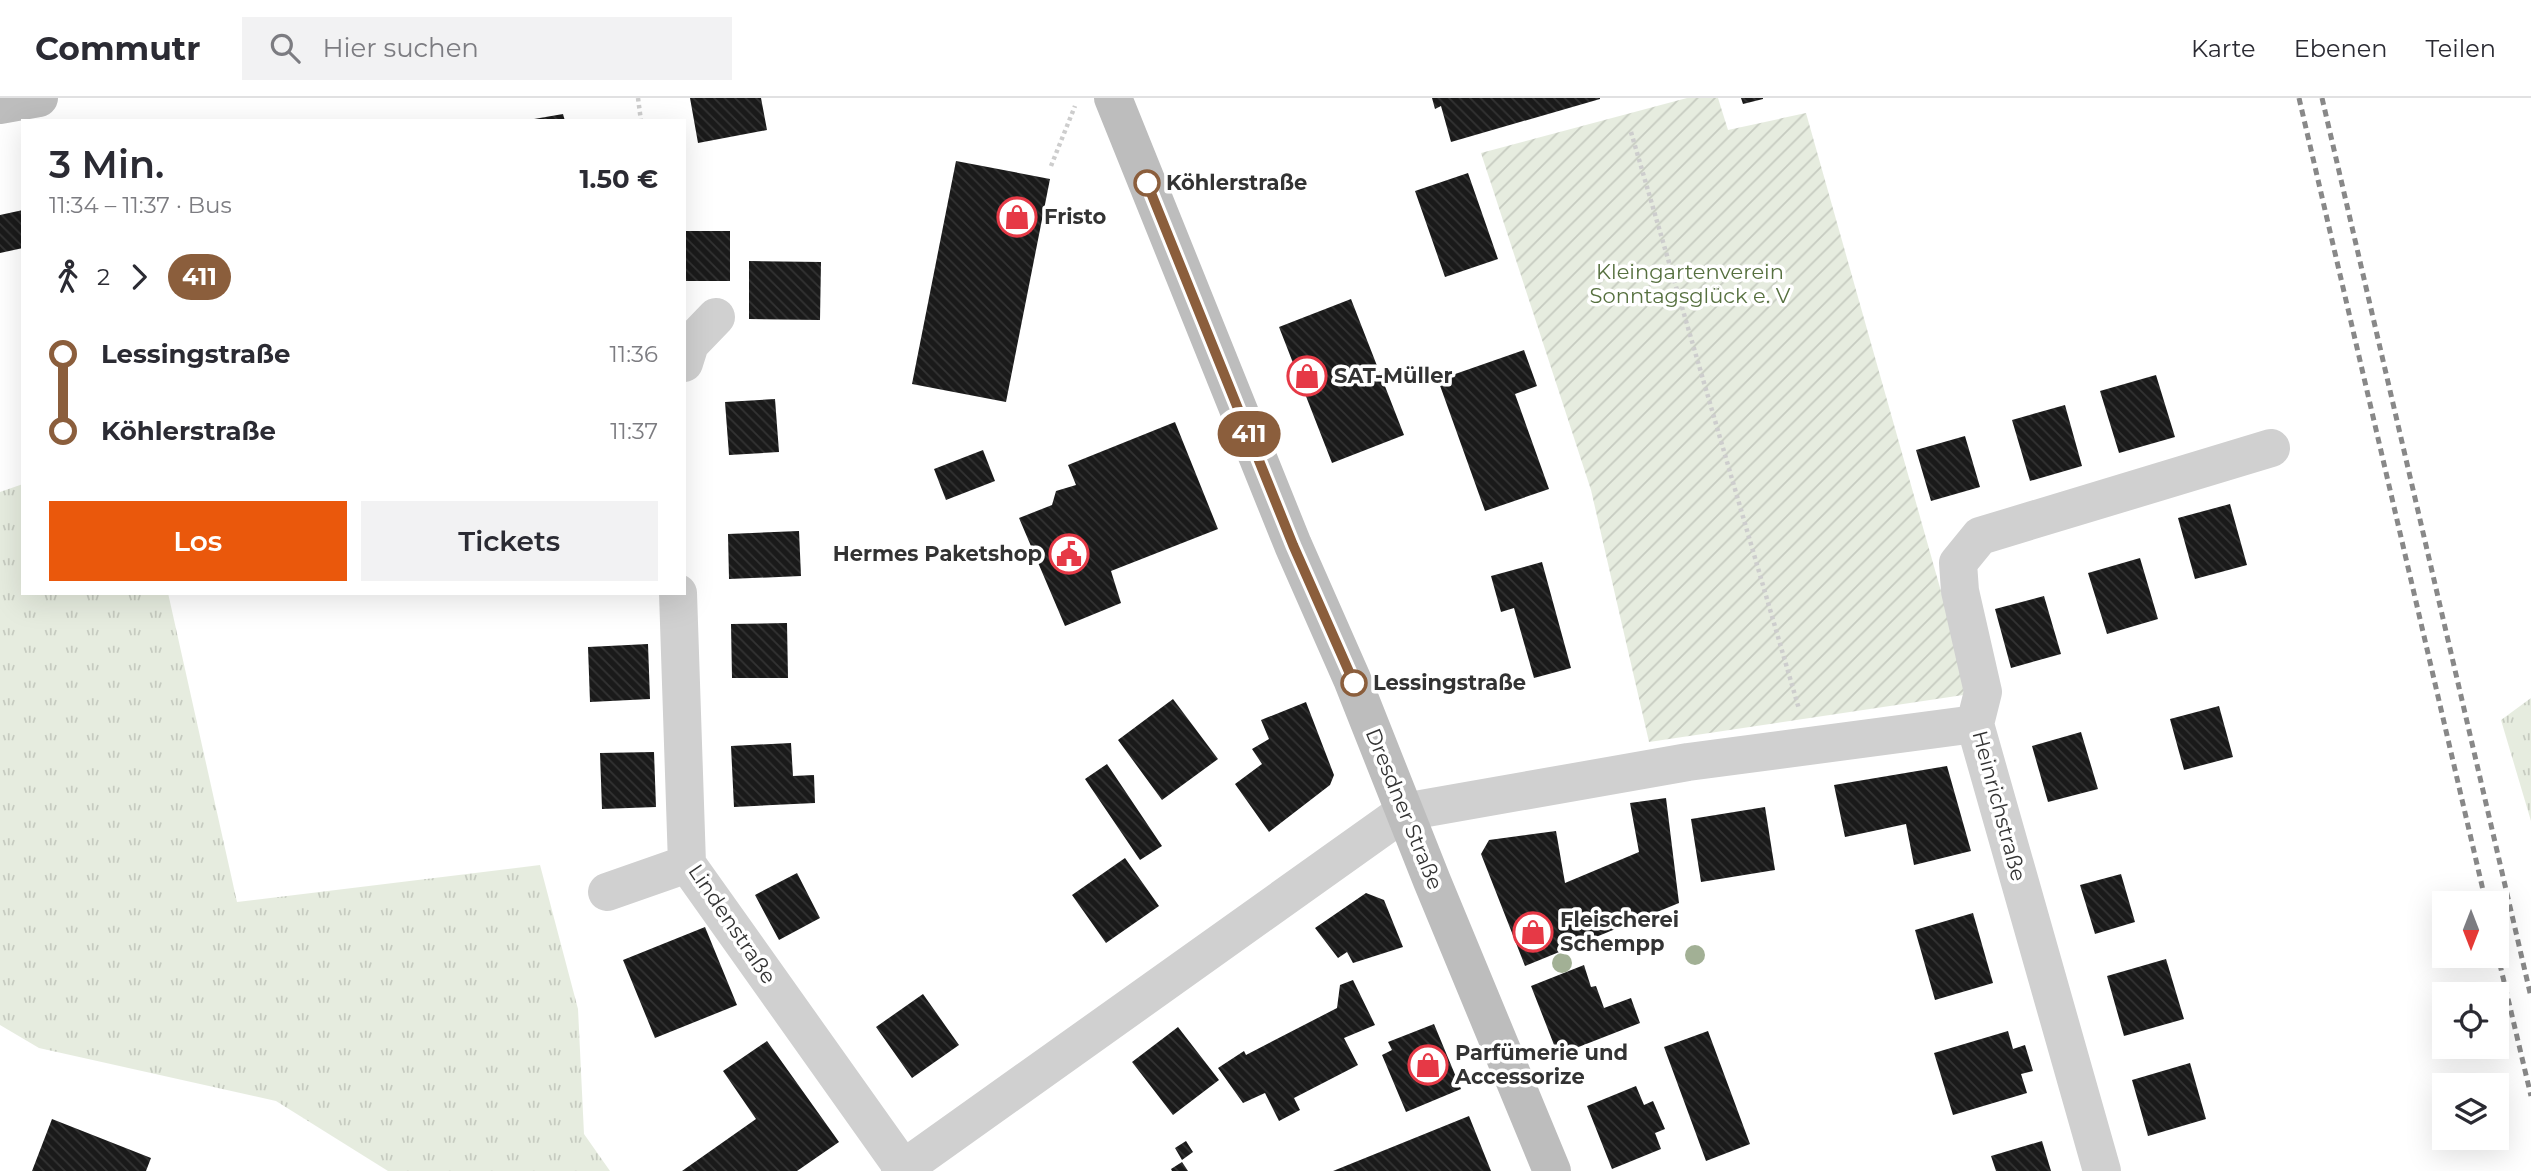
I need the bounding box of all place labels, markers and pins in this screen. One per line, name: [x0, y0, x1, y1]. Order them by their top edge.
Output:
marker: Köhlerstraße: [1134, 170, 1160, 196]
place label: Köhlerstraße: [1166, 170, 1307, 195]
shop icon: Fristo: [996, 196, 1038, 238]
place label: Fristo: [1044, 204, 1106, 229]
shop icon: SAT-Müller: [1286, 355, 1328, 397]
place label: SAT-Müller: [1334, 363, 1453, 388]
public building icon: Hermes Paketshop: [1048, 533, 1090, 575]
place label: Hermes Paketshop: [833, 541, 1042, 566]
marker: Lessingstraße: [1341, 670, 1367, 696]
place label: Lessingstraße: [1373, 670, 1526, 695]
place label: Fleischerei Schempp: [1560, 907, 1679, 956]
shop icon: Fleischerei Schempp: [1512, 911, 1554, 953]
place label: Parfümerie und Accessorize: [1454, 1040, 1628, 1089]
shop icon: Parfümerie und Accessorize: [1407, 1044, 1449, 1086]

